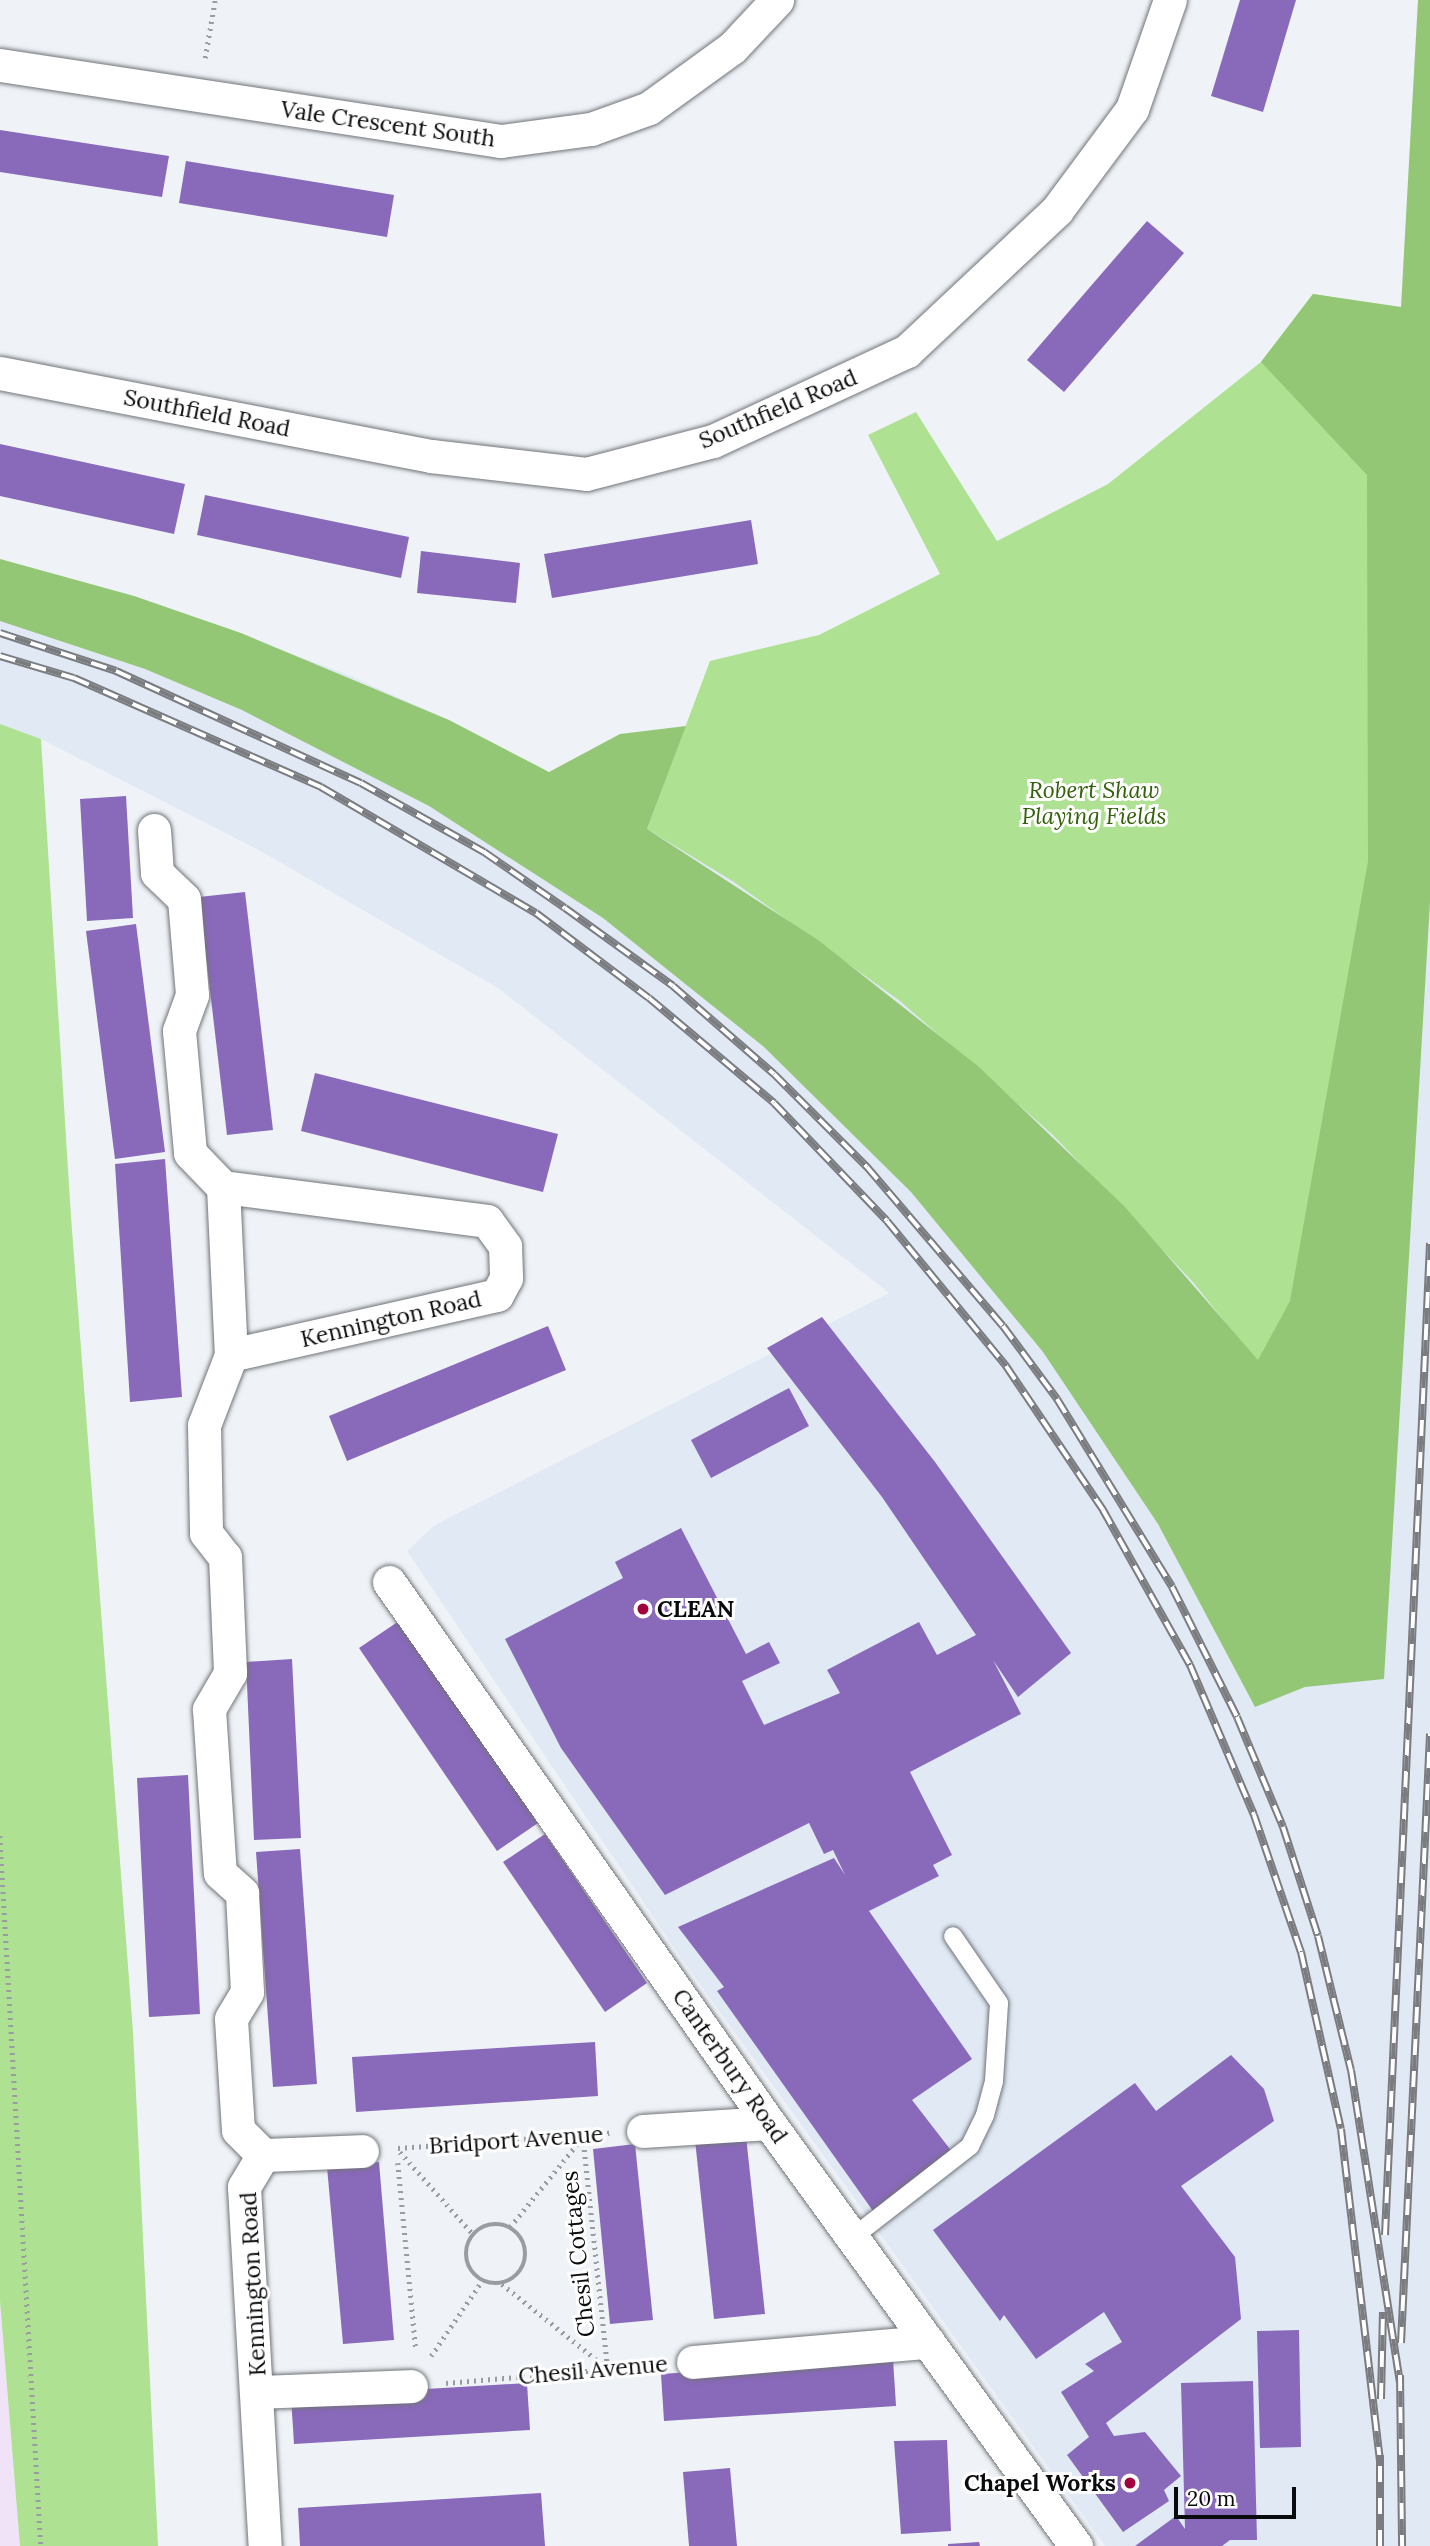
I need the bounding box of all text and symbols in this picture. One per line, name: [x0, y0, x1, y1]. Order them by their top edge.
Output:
street label: Vale Crescent South: [279, 95, 497, 153]
street label: Southfield Road: [695, 363, 861, 455]
street label: Southfield Road: [121, 383, 293, 443]
park label: Robert Shaw Playing Fields: [1022, 776, 1166, 830]
street label: Kennington Road: [298, 1285, 484, 1353]
place label: CLEAN: [657, 1595, 734, 1623]
marker: CLEAN: [635, 1601, 651, 1617]
street label: Canterbury Road: [667, 1984, 793, 2148]
street label: Bridport Avenue: [428, 2120, 604, 2160]
street label: Chesil Cottages: [556, 2170, 600, 2338]
street label: Kennington Road: [234, 2191, 272, 2377]
street label: Chesil Avenue: [517, 2350, 669, 2390]
place label: Chapel Works: [964, 2469, 1116, 2497]
scale bar: [1178, 2472, 1300, 2516]
marker: Chapel Works: [1122, 2475, 1138, 2491]
text: 20 m: [1187, 2485, 1236, 2512]

